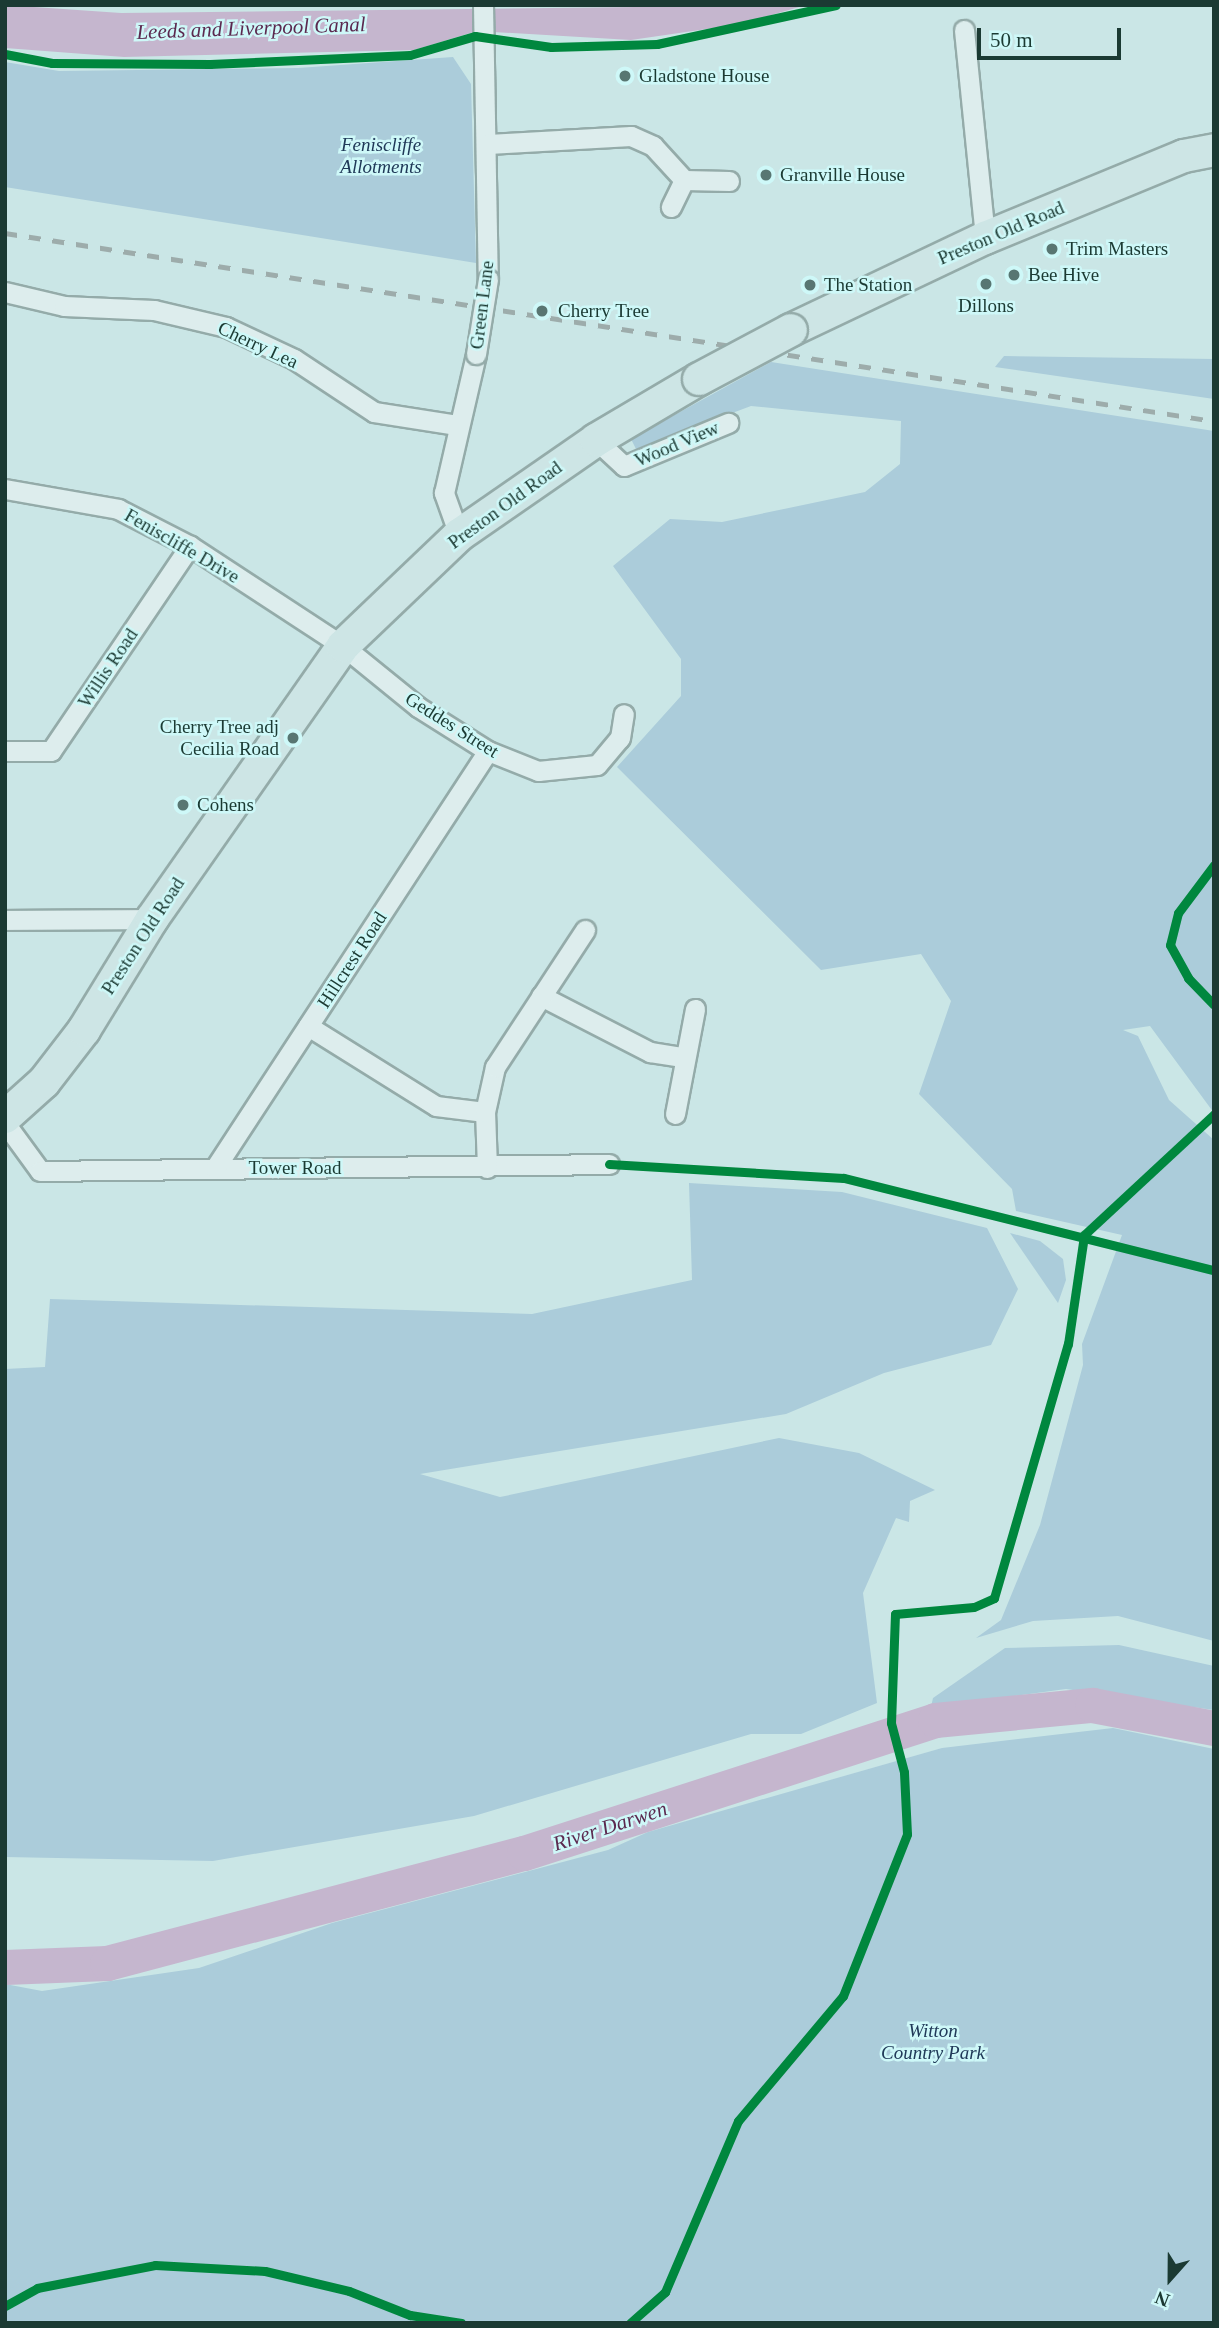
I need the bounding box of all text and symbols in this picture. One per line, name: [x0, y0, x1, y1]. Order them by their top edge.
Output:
water label: Leeds and Liverpool Canal: [136, 11, 366, 45]
scale bar: [981, 14, 1124, 58]
text: 50 m: [990, 28, 1033, 52]
place label: Gladstone House: [639, 65, 769, 87]
marker: Gladstone House: [617, 68, 633, 84]
park label: Feniscliffe Allotments: [340, 134, 422, 178]
place label: Granville House: [780, 164, 905, 186]
marker: Granville House: [758, 167, 774, 183]
street label: Preston Old Road: [934, 196, 1068, 270]
place label: Trim Masters: [1066, 238, 1168, 260]
marker: Trim Masters: [1044, 241, 1060, 257]
street label: Green Lane: [465, 259, 499, 351]
place label: Bee Hive: [1028, 264, 1099, 286]
marker: Bee Hive: [1006, 267, 1022, 283]
place label: The Station: [824, 274, 912, 296]
marker: Dillons: [978, 276, 994, 292]
marker: The Station: [802, 277, 818, 293]
place label: Dillons: [958, 295, 1014, 317]
place label: Cherry Tree: [558, 300, 650, 322]
marker: Cherry Tree: [532, 301, 552, 321]
street label: Cherry Lea: [214, 316, 302, 374]
street label: Wood View: [631, 416, 723, 472]
street label: Preston Old Road: [444, 456, 566, 554]
street label: Feniscliffe Drive: [120, 504, 244, 588]
street label: Willis Road: [73, 624, 143, 712]
street label: Geddes Street: [401, 687, 503, 763]
place label: Cherry Tree adj Cecilia Road: [159, 716, 279, 760]
marker: Cherry Tree adj Cecilia Road: [285, 730, 301, 746]
place label: Cohens: [197, 794, 254, 816]
marker: Cohens: [175, 797, 191, 813]
street label: Preston Old Road: [97, 873, 189, 999]
street label: Hillcrest Road: [312, 908, 392, 1012]
street label: Tower Road: [248, 1157, 342, 1179]
water label: River Darwen: [550, 1796, 670, 1856]
park label: Witton Country Park: [881, 2020, 985, 2064]
north arrow: [1135, 2244, 1205, 2314]
text: N: [1152, 2287, 1172, 2311]

